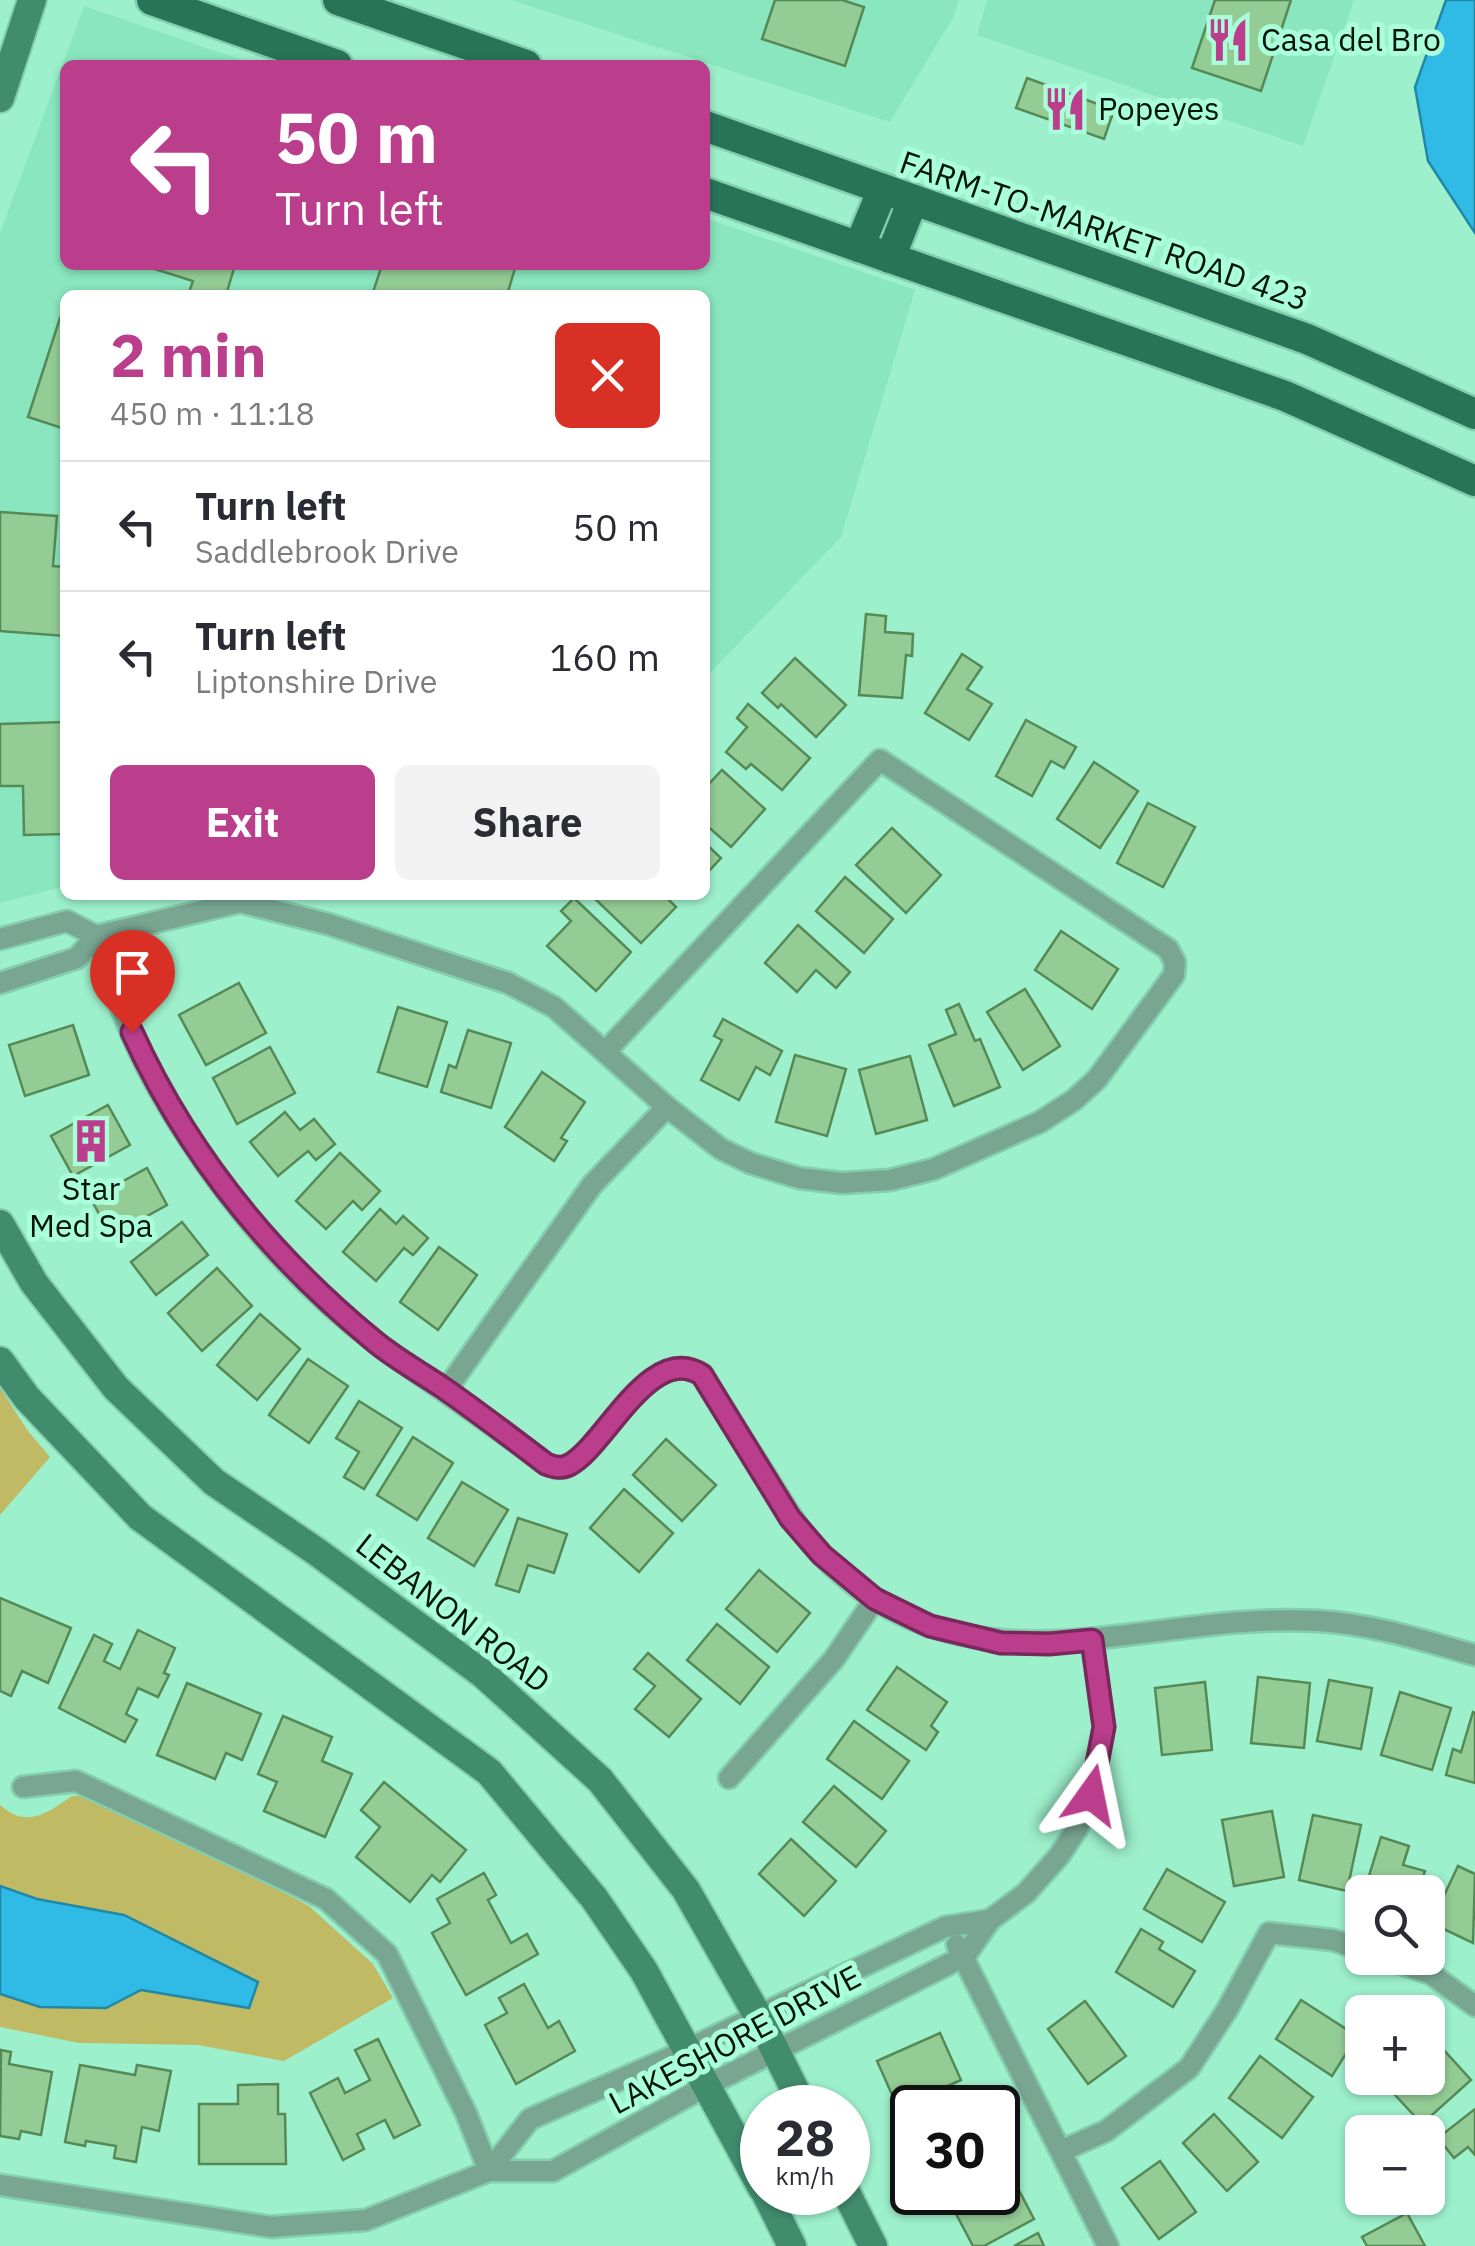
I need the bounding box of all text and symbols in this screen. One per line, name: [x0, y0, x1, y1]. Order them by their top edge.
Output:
restaurant icon: Casa del Bro: [1204, 16, 1252, 64]
place label: Casa del Bro: [1261, 18, 1441, 60]
restaurant icon: Popeyes: [1041, 85, 1089, 133]
place label: Popeyes: [1098, 87, 1220, 129]
text: 50 m: [275, 91, 438, 182]
icon: left: [110, 100, 240, 230]
street label: FARM-TO-MARKET ROAD 423: [894, 140, 1314, 320]
text: Turn left: [275, 179, 444, 237]
text: 2 min: [110, 315, 267, 394]
button: close: [555, 323, 660, 428]
text: 450 m · 11:18: [110, 392, 315, 434]
text: Turn left: [195, 481, 346, 530]
icon: left: [110, 499, 165, 554]
text: 50 m: [572, 502, 660, 551]
text: Saddlebrook Drive: [195, 530, 459, 572]
text: Turn left: [195, 611, 346, 660]
icon: left: [110, 629, 165, 684]
text: 160 m: [549, 632, 660, 681]
text: Liptonshire Drive: [195, 660, 437, 702]
button: Exit: [110, 765, 375, 880]
button: Share: [395, 765, 660, 880]
pin: [90, 930, 175, 1033]
icon: arrive: [105, 945, 160, 1000]
building icon: Star Med Spa: [67, 1117, 115, 1165]
place label: Star Med Spa: [29, 1167, 153, 1246]
street label: LEBANON ROAD: [348, 1523, 559, 1701]
position arrow: [1039, 1743, 1143, 1847]
map controls: [1345, 1875, 1445, 2215]
button: search: [1345, 1875, 1445, 1975]
street label: LAKESHORE DRIVE: [601, 1955, 868, 2123]
button: +: [1345, 1995, 1445, 2095]
speed limit sign: 30: [890, 2085, 1020, 2215]
text: 28: [775, 2105, 835, 2170]
button: −: [1345, 2115, 1445, 2215]
text: km/h: [776, 2159, 834, 2192]

